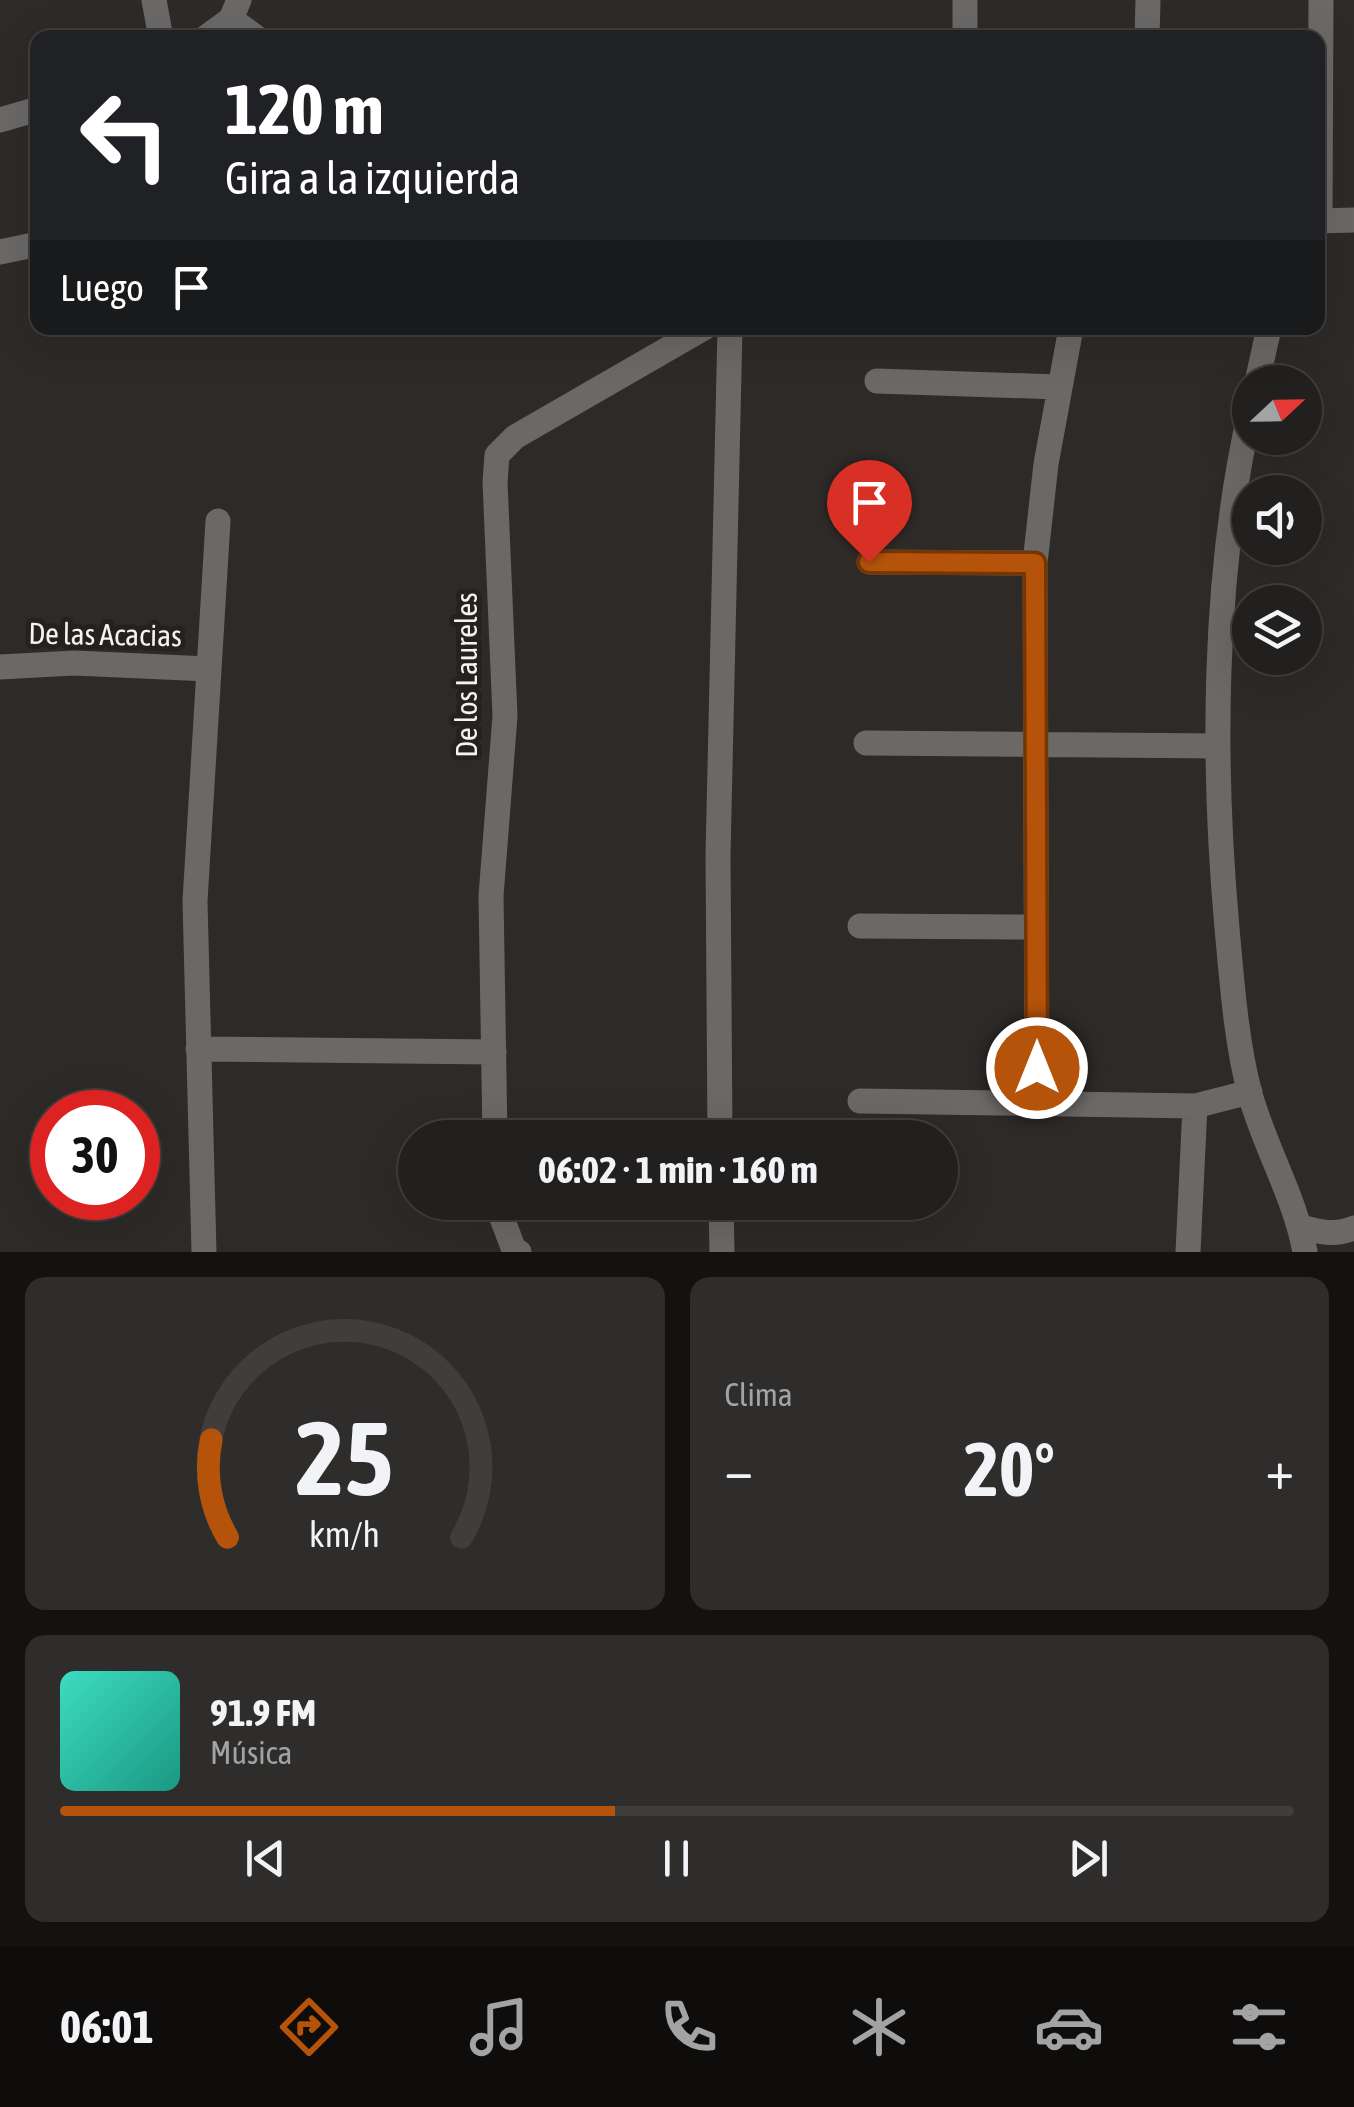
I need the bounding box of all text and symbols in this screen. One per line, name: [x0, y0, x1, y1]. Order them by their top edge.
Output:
text: 120 m: [225, 69, 384, 149]
icon: left: [60, 70, 190, 200]
text: Gira a la izquierda: [225, 152, 520, 204]
icon: arrive: [164, 260, 219, 315]
text: Luego: [60, 266, 144, 309]
north arrow: [1232, 365, 1322, 455]
map controls: [1232, 365, 1322, 675]
pin: [827, 460, 912, 563]
icon: arrive: [842, 475, 897, 530]
button: sound: [1232, 475, 1322, 565]
button: layers: [1232, 585, 1322, 675]
street label: De los Laureles: [449, 592, 483, 758]
street label: De las Acacias: [28, 616, 182, 652]
position arrow: [985, 1016, 1089, 1120]
speed limit sign: 30: [30, 1090, 160, 1220]
text: 06:02 · 1 min · 160 m: [538, 1148, 818, 1191]
text: Clima: [725, 1376, 793, 1413]
text: 25: [296, 1398, 394, 1517]
text: 20°: [964, 1426, 1055, 1512]
text: −: [725, 1438, 753, 1501]
text: +: [1265, 1438, 1294, 1501]
text: km/h: [309, 1514, 380, 1555]
text: 91.9 FM: [210, 1691, 316, 1734]
text: Música: [210, 1734, 292, 1771]
icon: previous: [238, 1831, 293, 1886]
icon: pause: [649, 1831, 704, 1886]
icon: next: [1061, 1831, 1116, 1886]
icon: directions: [274, 1992, 344, 2062]
icon: music: [464, 1992, 534, 2062]
icon: phone: [654, 1992, 724, 2062]
icon: climate: [844, 1992, 914, 2062]
icon: car: [1034, 1992, 1104, 2062]
icon: filters: [1224, 1992, 1294, 2062]
text: 06:01: [60, 2001, 154, 2053]

